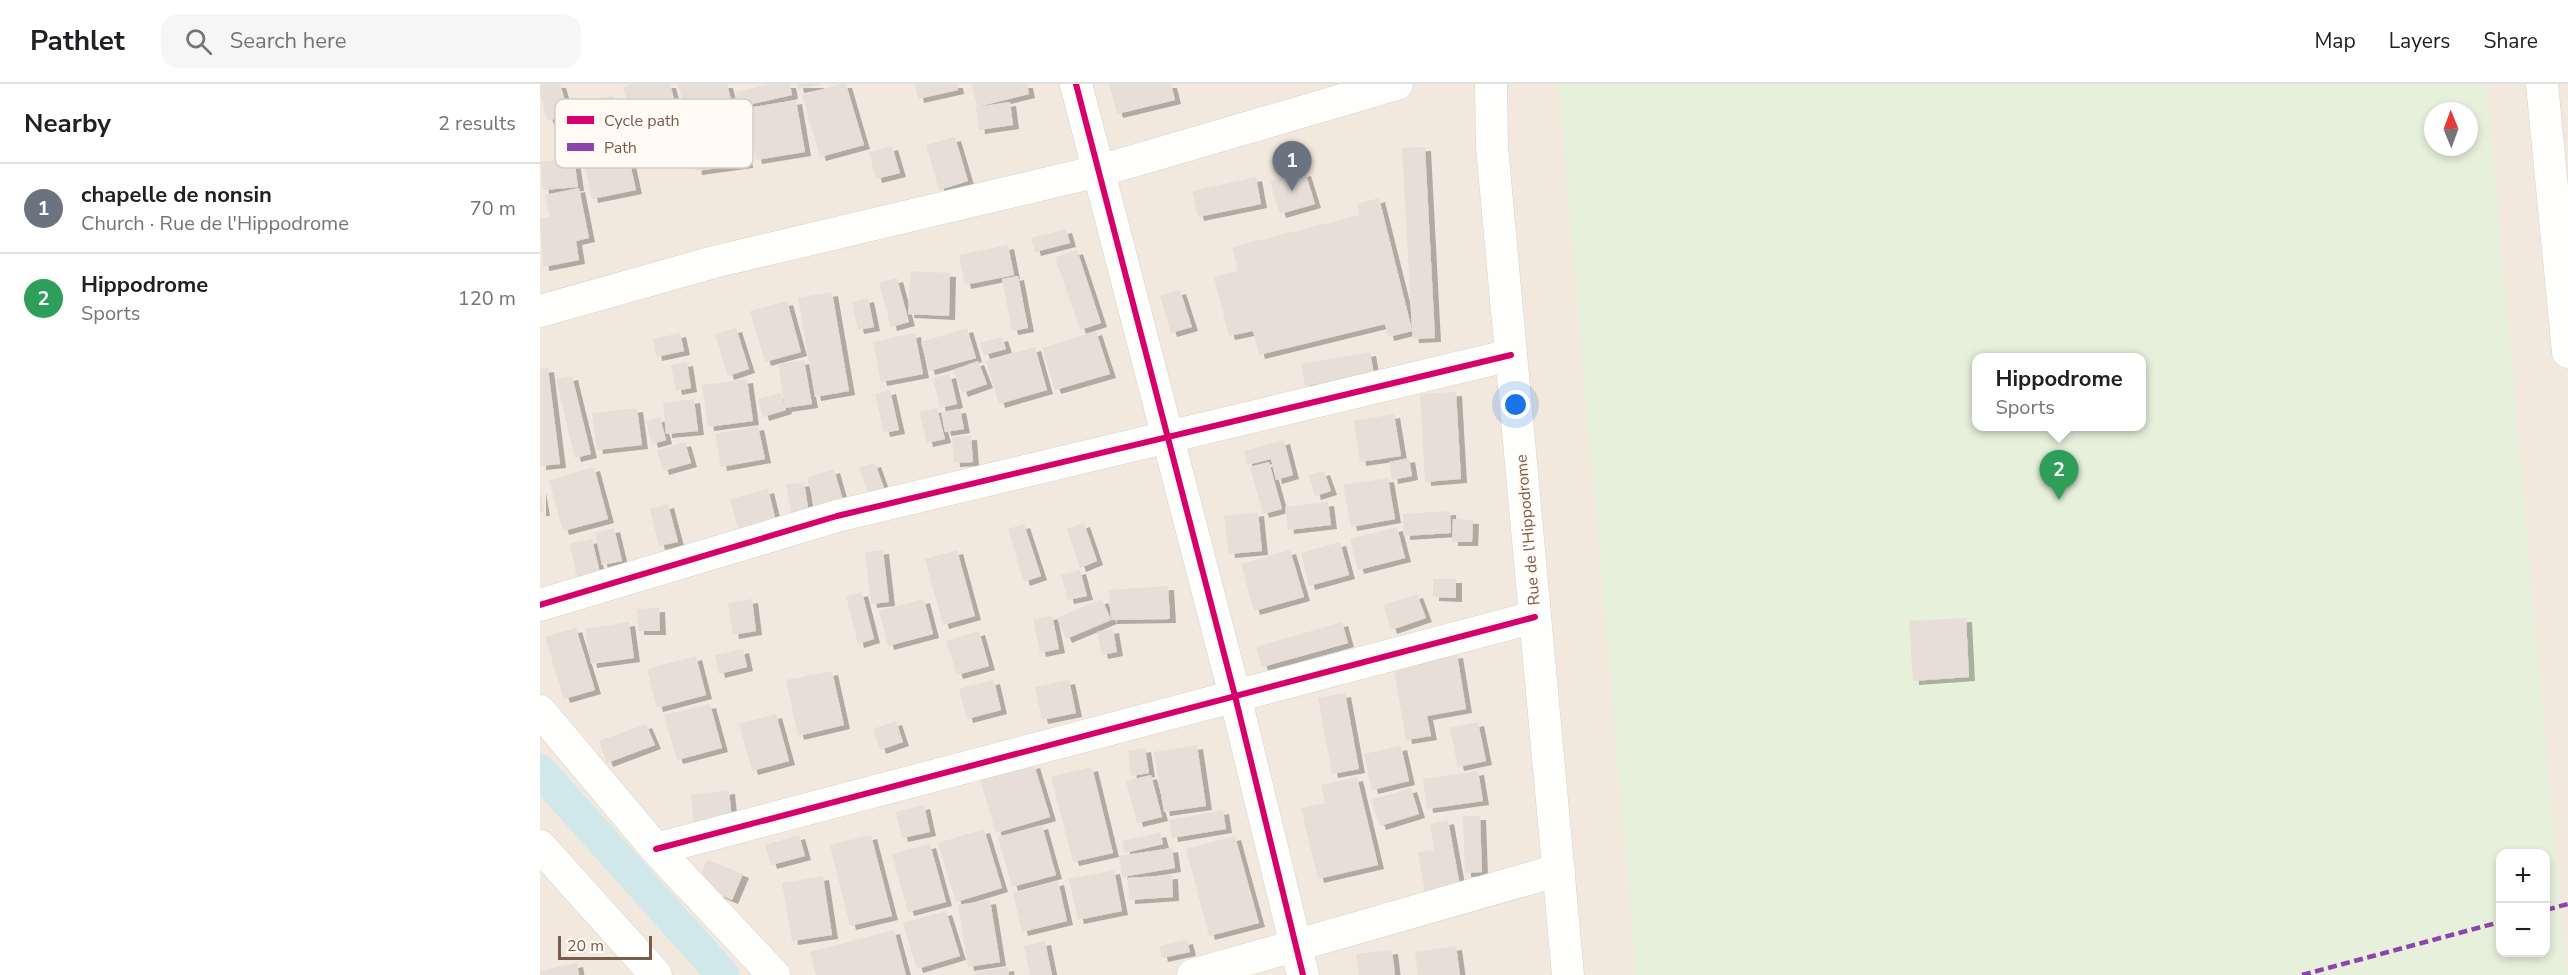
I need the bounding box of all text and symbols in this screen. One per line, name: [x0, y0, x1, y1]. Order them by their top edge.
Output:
search box: [161, 14, 581, 68]
text: Pathlet: [30, 22, 125, 60]
icon: search: [182, 25, 215, 58]
text: Search here: [230, 26, 346, 56]
text: Map: [2314, 27, 2356, 55]
text: Layers: [2389, 27, 2450, 55]
text: Share: [2483, 27, 2538, 55]
legend: [555, 99, 753, 168]
north arrow: [2424, 102, 2478, 156]
text: Nearby: [24, 106, 111, 141]
text: 2 results: [438, 110, 516, 137]
text: Cycle path: [604, 110, 680, 132]
text: Path: [604, 137, 637, 159]
pin: 1: [1272, 141, 1311, 191]
text: chapelle de nonsin: [81, 180, 272, 210]
text: 1: [38, 195, 50, 222]
text: 70 m: [470, 195, 516, 222]
text: Church · Rue de l'Hippodrome: [81, 210, 349, 237]
text: Hippodrome: [81, 270, 208, 300]
text: 2: [38, 285, 50, 312]
text: 120 m: [458, 285, 516, 312]
text: Sports: [81, 300, 140, 327]
popup: [1972, 353, 2146, 431]
text: Hippodrome: [1995, 364, 2123, 394]
your location: [1501, 390, 1530, 419]
text: Sports: [1995, 394, 2055, 421]
pin: 2: [2040, 450, 2078, 500]
street label: Rue de l'Hippodrome: [1510, 454, 1546, 606]
map controls: [2496, 849, 2550, 957]
button: +: [2496, 849, 2550, 903]
button: −: [2496, 903, 2550, 957]
scale bar: [558, 933, 652, 960]
text: 20 m: [567, 935, 604, 957]

